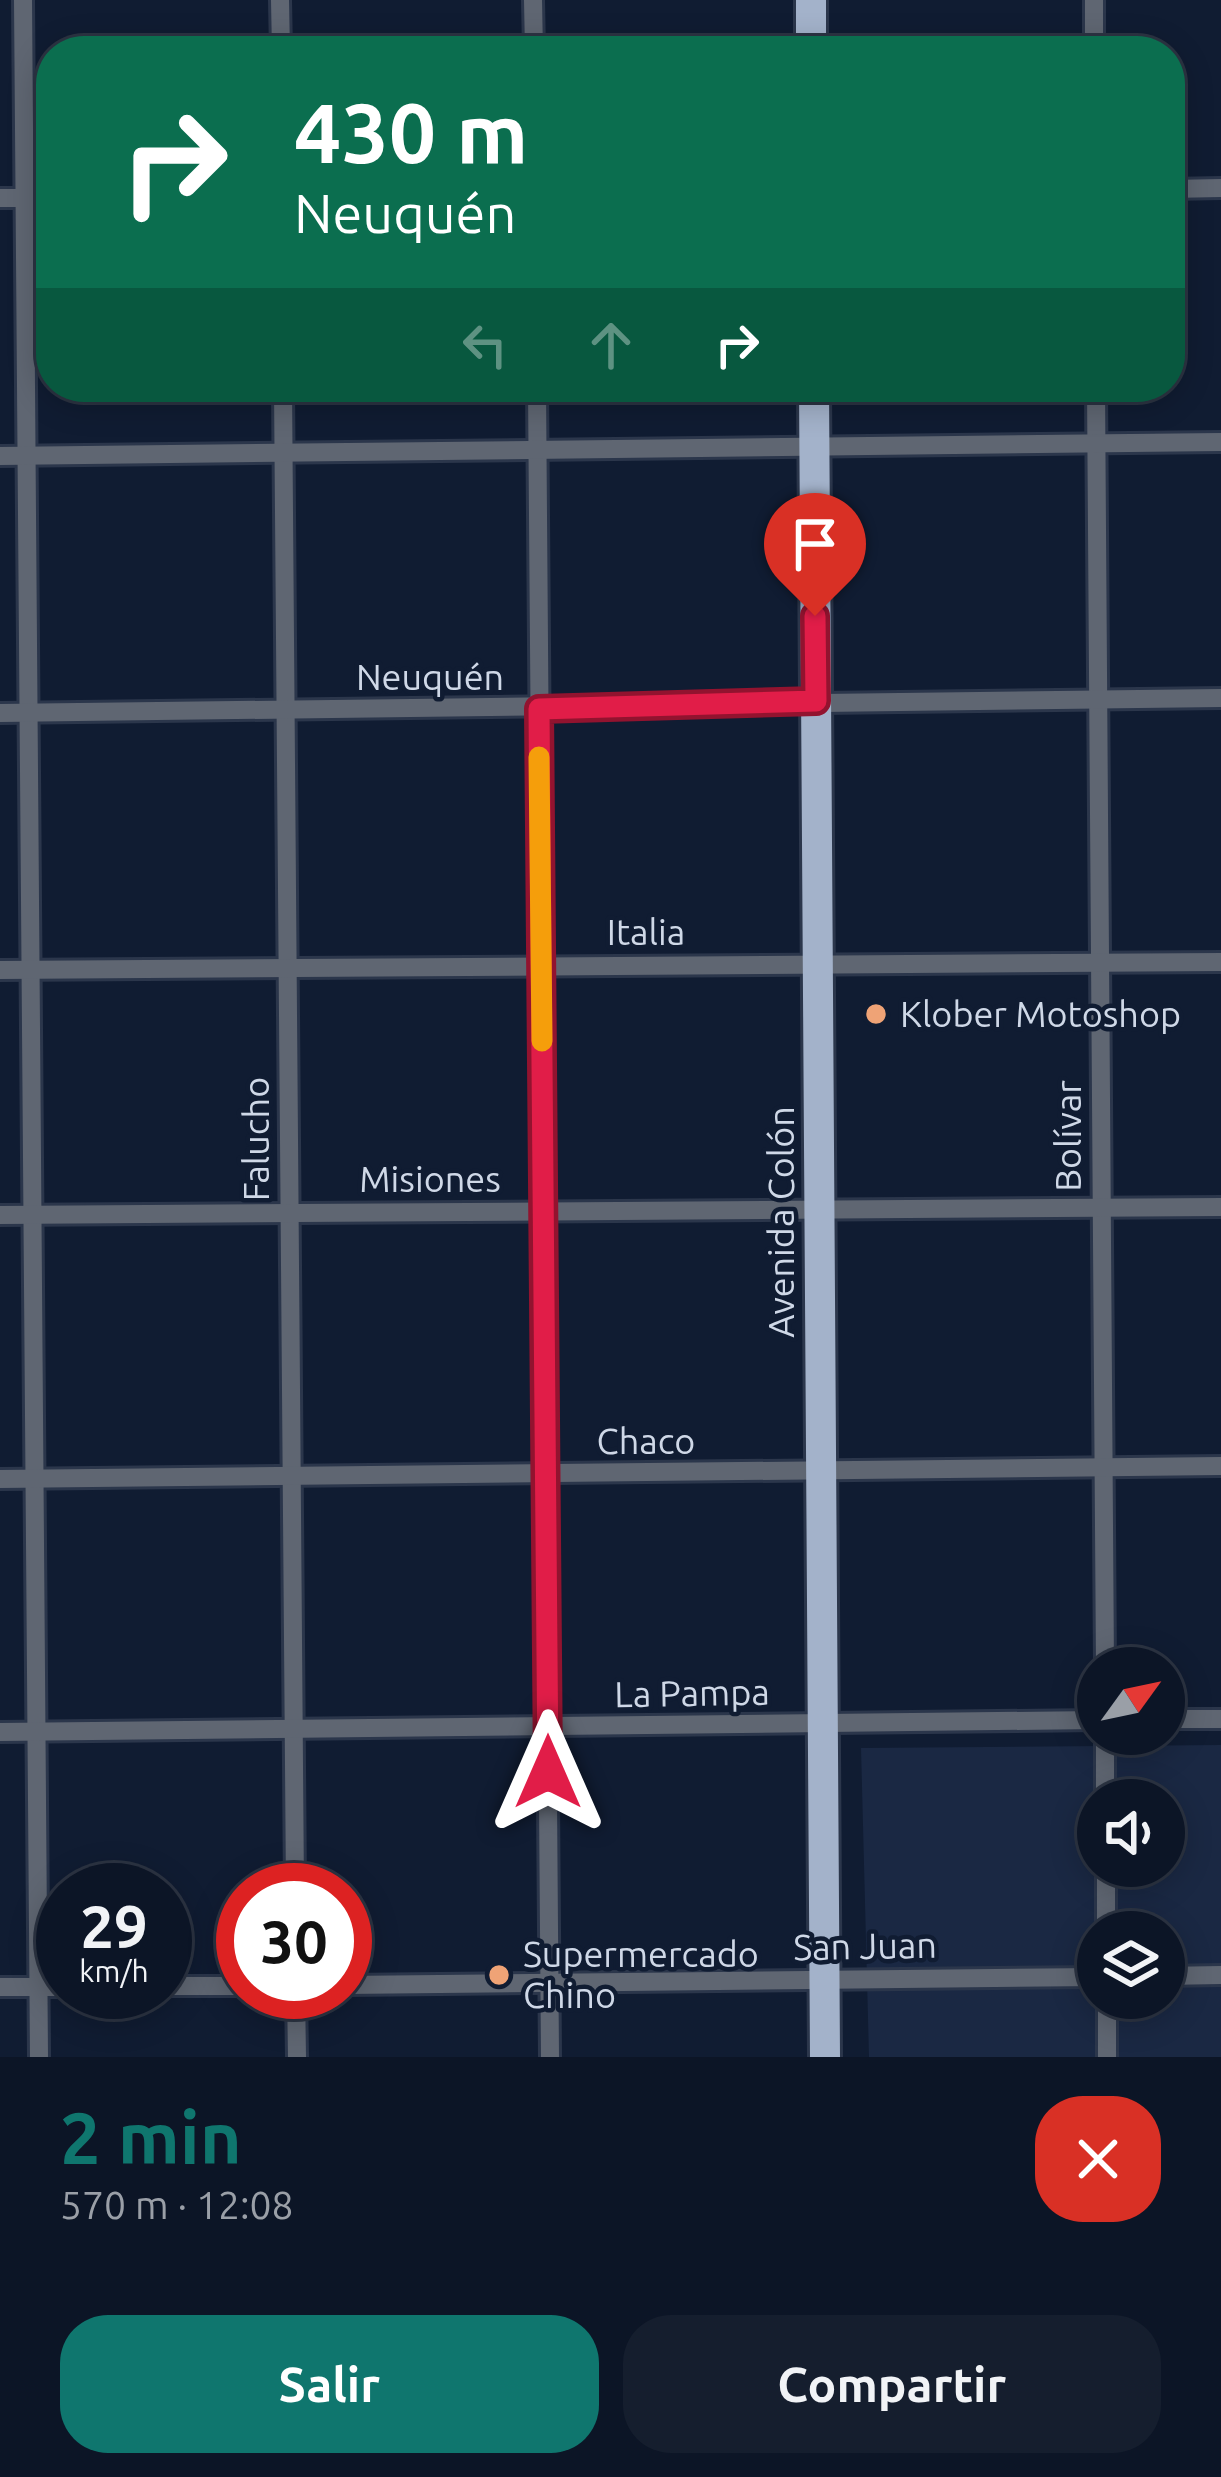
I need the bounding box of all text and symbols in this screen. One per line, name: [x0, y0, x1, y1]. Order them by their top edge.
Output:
icon: right: [96, 84, 252, 240]
text: 430 m: [294, 85, 528, 179]
text: Neuquén: [294, 183, 516, 243]
icon: left: [452, 312, 518, 378]
icon: ahead: [578, 312, 644, 378]
icon: right: [704, 312, 770, 378]
pin: [764, 493, 866, 616]
icon: arrive: [782, 511, 848, 577]
street label: Neuquén: [356, 656, 504, 697]
street label: Italia: [607, 911, 685, 952]
place label: Klober Motoshop: [900, 993, 1181, 1034]
marker: Klober Motoshop: [863, 1001, 889, 1027]
street label: Falucho: [235, 1077, 276, 1201]
street label: Bolívar: [1047, 1080, 1088, 1192]
street label: Avenida Colón: [760, 1106, 801, 1338]
street label: Misiones: [359, 1158, 501, 1199]
street label: Chaco: [597, 1420, 695, 1461]
north arrow: [1077, 1647, 1185, 1755]
map controls: [1077, 1647, 1185, 2019]
street label: La Pampa: [614, 1671, 770, 1714]
position arrow: [485, 1709, 611, 1835]
button: sound: [1077, 1779, 1185, 1887]
speed limit sign: 30: [216, 1863, 372, 2019]
text: 29: [80, 1892, 148, 1959]
button: layers: [1077, 1911, 1185, 2019]
street label: San Juan: [793, 1924, 937, 1967]
place label: Supermercado Chino: [523, 1933, 759, 2015]
text: km/h: [79, 1954, 149, 1988]
marker: Supermercado Chino: [486, 1962, 512, 1988]
button: close: [1035, 2096, 1161, 2222]
text: 2 min: [60, 2097, 242, 2178]
text: 570 m · 12:08: [60, 2183, 294, 2226]
button: Salir: [60, 2315, 599, 2453]
button: Compartir: [623, 2315, 1161, 2453]

